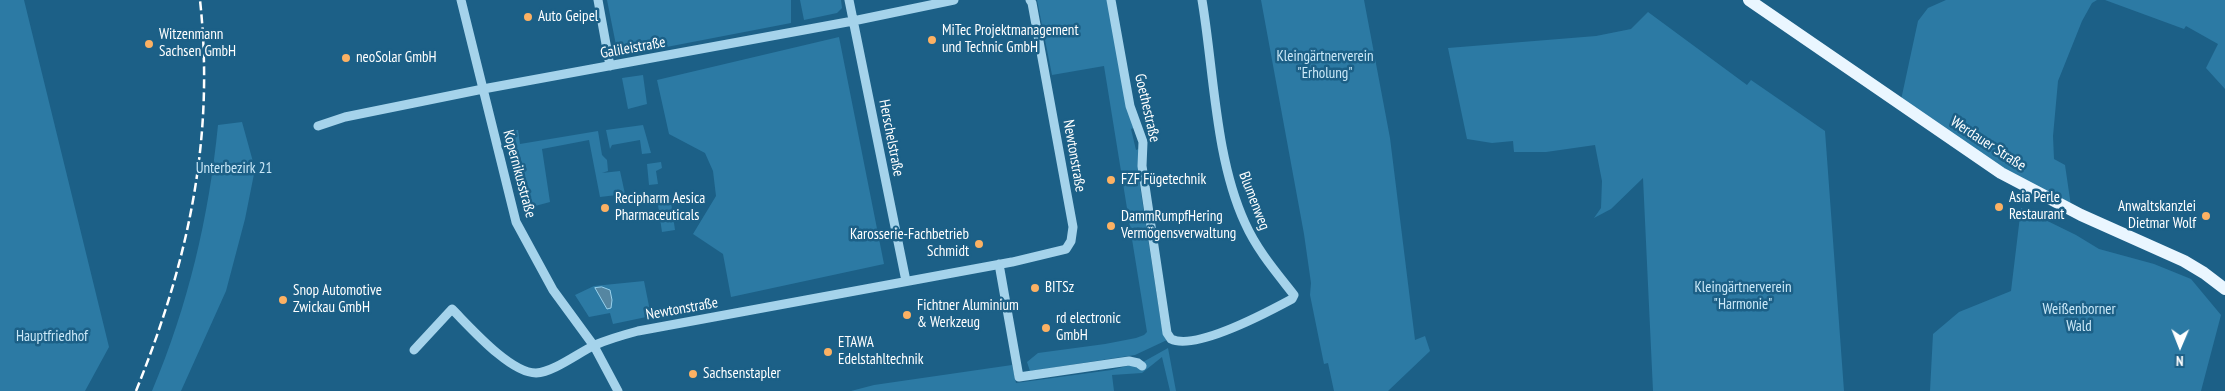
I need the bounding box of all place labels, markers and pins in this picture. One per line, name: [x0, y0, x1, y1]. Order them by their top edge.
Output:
place label: Auto Geipel: [538, 8, 598, 26]
marker: Auto Geipel: [522, 11, 534, 23]
place label: MiTec Projektmanagement und Technic GmbH: [942, 22, 1079, 57]
place label: Witzenmann Sachsen GmbH: [159, 26, 236, 61]
marker: MiTec Projektmanagement und Technic GmbH: [926, 34, 938, 46]
marker: Witzenmann Sachsen GmbH: [143, 38, 155, 50]
place label: neoSolar GmbH: [356, 49, 437, 67]
marker: neoSolar GmbH: [340, 52, 352, 64]
place label: FZF Fügetechnik: [1121, 171, 1206, 189]
marker: FZF Fügetechnik: [1105, 174, 1117, 186]
place label: Asia Perle Restaurant: [2009, 189, 2064, 224]
place label: Recipharm Aesica Pharmaceuticals: [615, 190, 705, 225]
place label: Anwaltskanzlei Dietmar Wolf: [2118, 198, 2196, 233]
marker: Asia Perle Restaurant: [1993, 201, 2005, 213]
marker: Recipharm Aesica Pharmaceuticals: [599, 202, 611, 214]
place label: DammRumpfHering Vermögensverwaltung: [1121, 208, 1236, 243]
marker: Anwaltskanzlei Dietmar Wolf: [2200, 210, 2212, 222]
marker: DammRumpfHering Vermögensverwaltung: [1105, 220, 1117, 232]
place label: Karosserie-Fachbetrieb Schmidt: [850, 226, 969, 261]
marker: Karosserie-Fachbetrieb Schmidt: [973, 238, 985, 250]
place label: BITSz: [1045, 279, 1074, 297]
place label: Snop Automotive Zwickau GmbH: [293, 282, 382, 317]
marker: BITSz: [1029, 282, 1041, 294]
marker: Snop Automotive Zwickau GmbH: [277, 294, 289, 306]
place label: Fichtner Aluminium & Werkzeug: [917, 297, 1019, 332]
marker: Fichtner Aluminium & Werkzeug: [901, 309, 913, 321]
place label: rd electronic GmbH: [1056, 310, 1121, 345]
marker: rd electronic GmbH: [1040, 322, 1052, 334]
place label: ETAWA Edelstahltechnik: [838, 334, 924, 369]
marker: ETAWA Edelstahltechnik: [822, 346, 834, 358]
place label: Sachsenstapler: [703, 365, 781, 383]
marker: Sachsenstapler: [687, 368, 699, 380]

